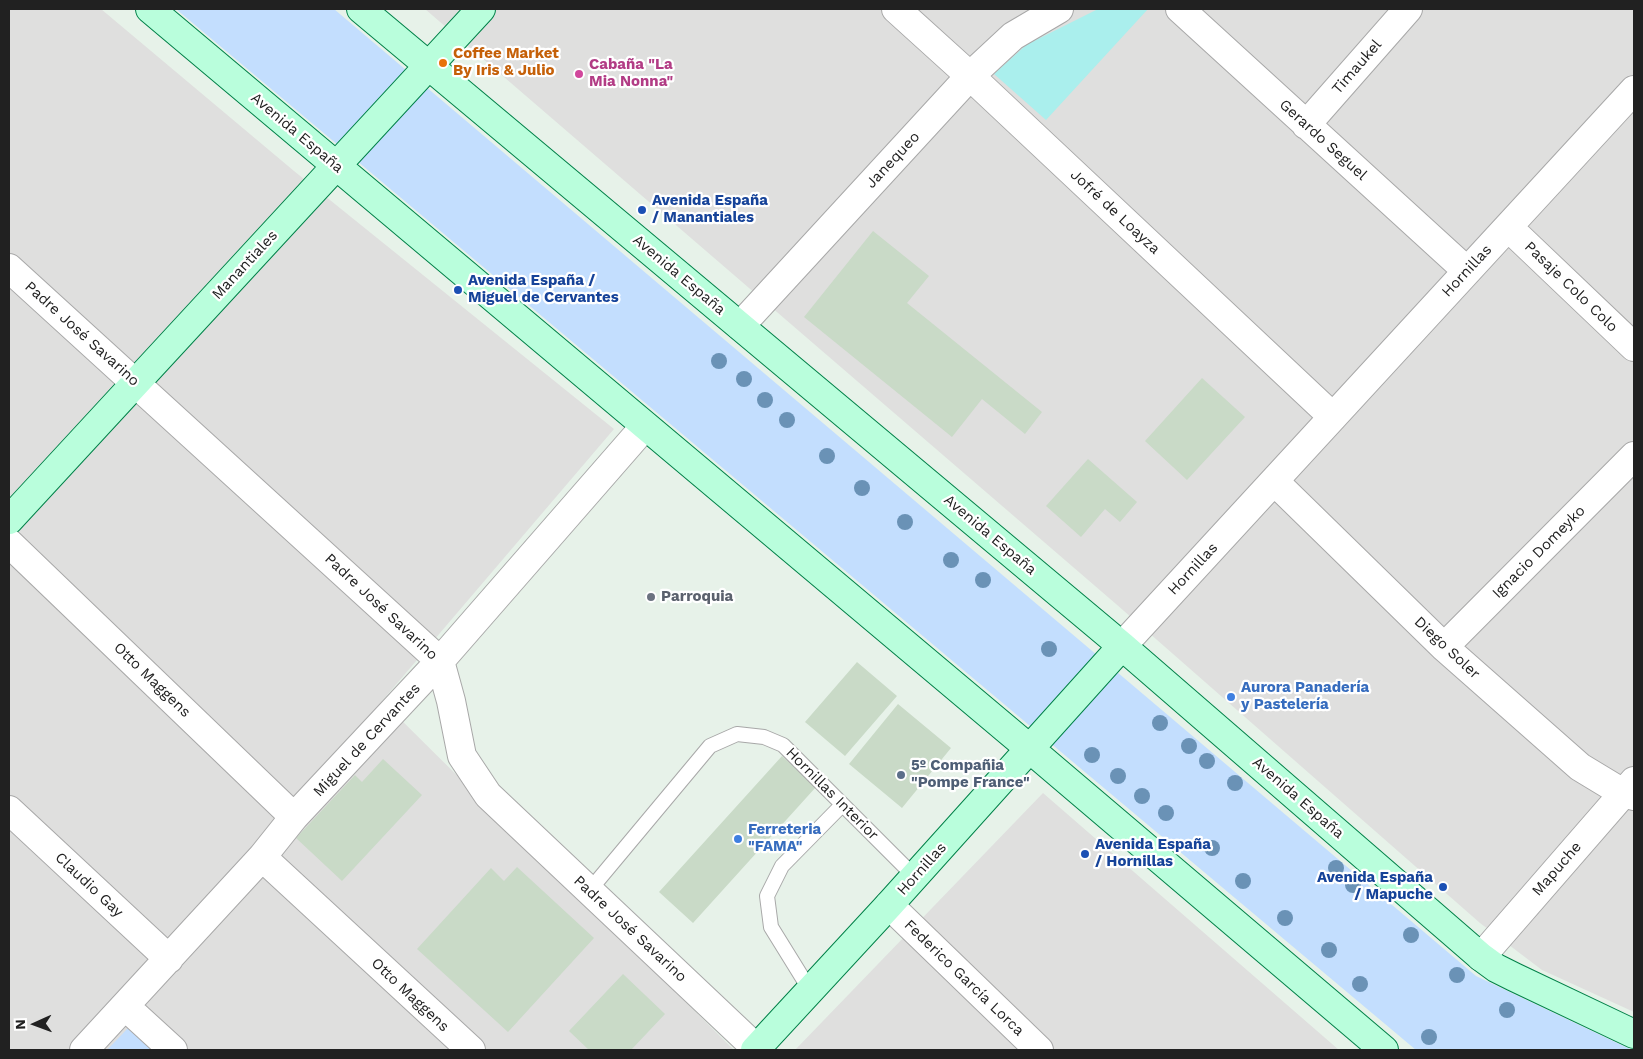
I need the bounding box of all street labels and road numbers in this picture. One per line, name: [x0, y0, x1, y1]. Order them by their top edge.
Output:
street label: Timaukel: [1328, 36, 1386, 98]
street label: Avenida España: [247, 89, 347, 177]
street label: Gerardo Seguel: [1275, 96, 1371, 184]
street label: Janequeo: [862, 128, 924, 192]
street label: Jofré de Loayza: [1066, 166, 1164, 258]
street label: Manantiales: [208, 227, 282, 303]
street label: Avenida España: [629, 231, 729, 319]
street label: Pasaje Colo Colo: [1521, 238, 1621, 336]
street label: Hornillas: [1438, 241, 1496, 301]
street label: Padre José Savarino: [21, 278, 143, 390]
street label: Avenida España: [940, 491, 1040, 579]
street label: Ignacio Domeyko: [1489, 502, 1589, 602]
street label: Hornillas: [1164, 539, 1222, 599]
street label: Padre José Savarino: [321, 550, 441, 664]
street label: Diego Soler: [1410, 613, 1484, 683]
street label: Otto Maggens: [110, 639, 194, 721]
street label: Miguel de Cervantes: [310, 679, 424, 801]
street label: Hornillas Interior: [782, 744, 882, 844]
street label: Avenida España: [1249, 753, 1347, 843]
street label: Mapuche: [1528, 838, 1586, 900]
street label: Hornillas: [894, 839, 950, 899]
street label: Claudio Gay: [51, 849, 127, 921]
street label: Padre José Savarino: [570, 872, 690, 986]
street label: Federico García Lorca: [900, 916, 1028, 1040]
street label: Otto Maggens: [367, 954, 453, 1036]

